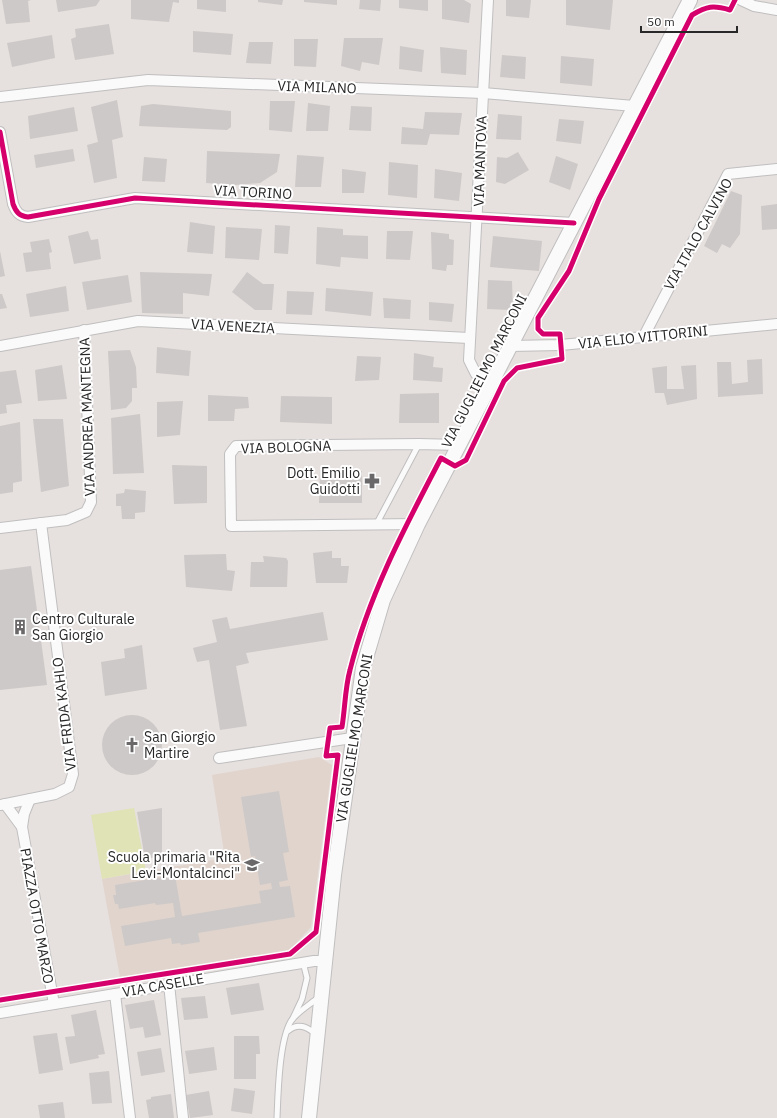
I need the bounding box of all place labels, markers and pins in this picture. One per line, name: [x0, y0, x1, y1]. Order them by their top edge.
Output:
place label: Dott. Emilio Guidotti: [287, 464, 360, 498]
pharmacy icon: Dott. Emilio Guidotti: [363, 472, 381, 490]
place label: Centro Culturale San Giorgio: [32, 610, 135, 644]
building icon: Centro Culturale San Giorgio: [11, 618, 29, 636]
place label: San Giorgio Martire: [144, 728, 216, 762]
church icon: San Giorgio Martire: [123, 736, 141, 754]
place label: Scuola primaria "Rita Levi-Montalcinci": [108, 848, 241, 882]
school or university icon: Scuola primaria "Rita Levi-Montalcinci": [243, 856, 261, 874]

